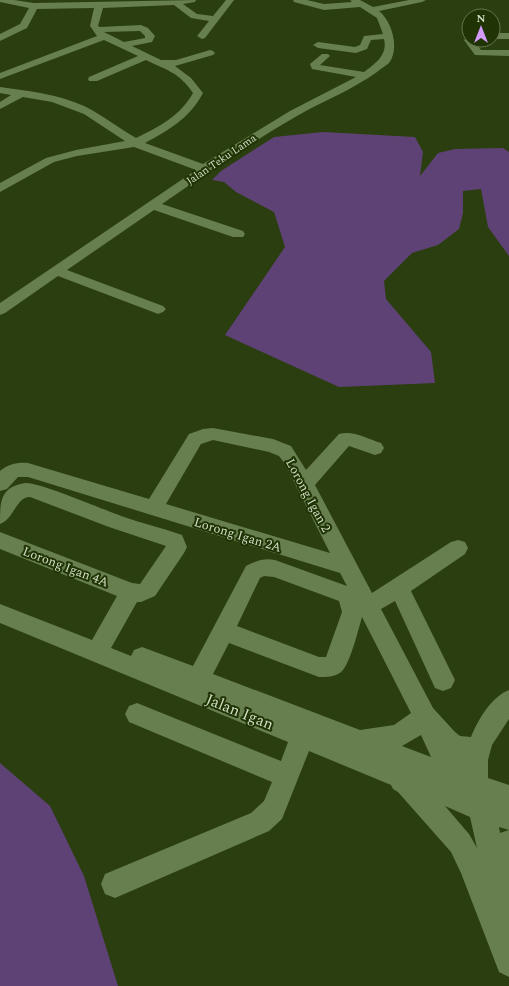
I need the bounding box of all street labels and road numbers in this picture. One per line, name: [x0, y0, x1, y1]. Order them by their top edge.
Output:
street label: Jalan Teku Lama: [183, 129, 260, 189]
street label: Lorong Igan 2: [280, 455, 336, 536]
street label: Lorong Igan 2A: [191, 512, 284, 558]
street label: Lorong Igan 4A: [20, 541, 112, 593]
street label: Jalan Igan: [202, 687, 277, 736]

